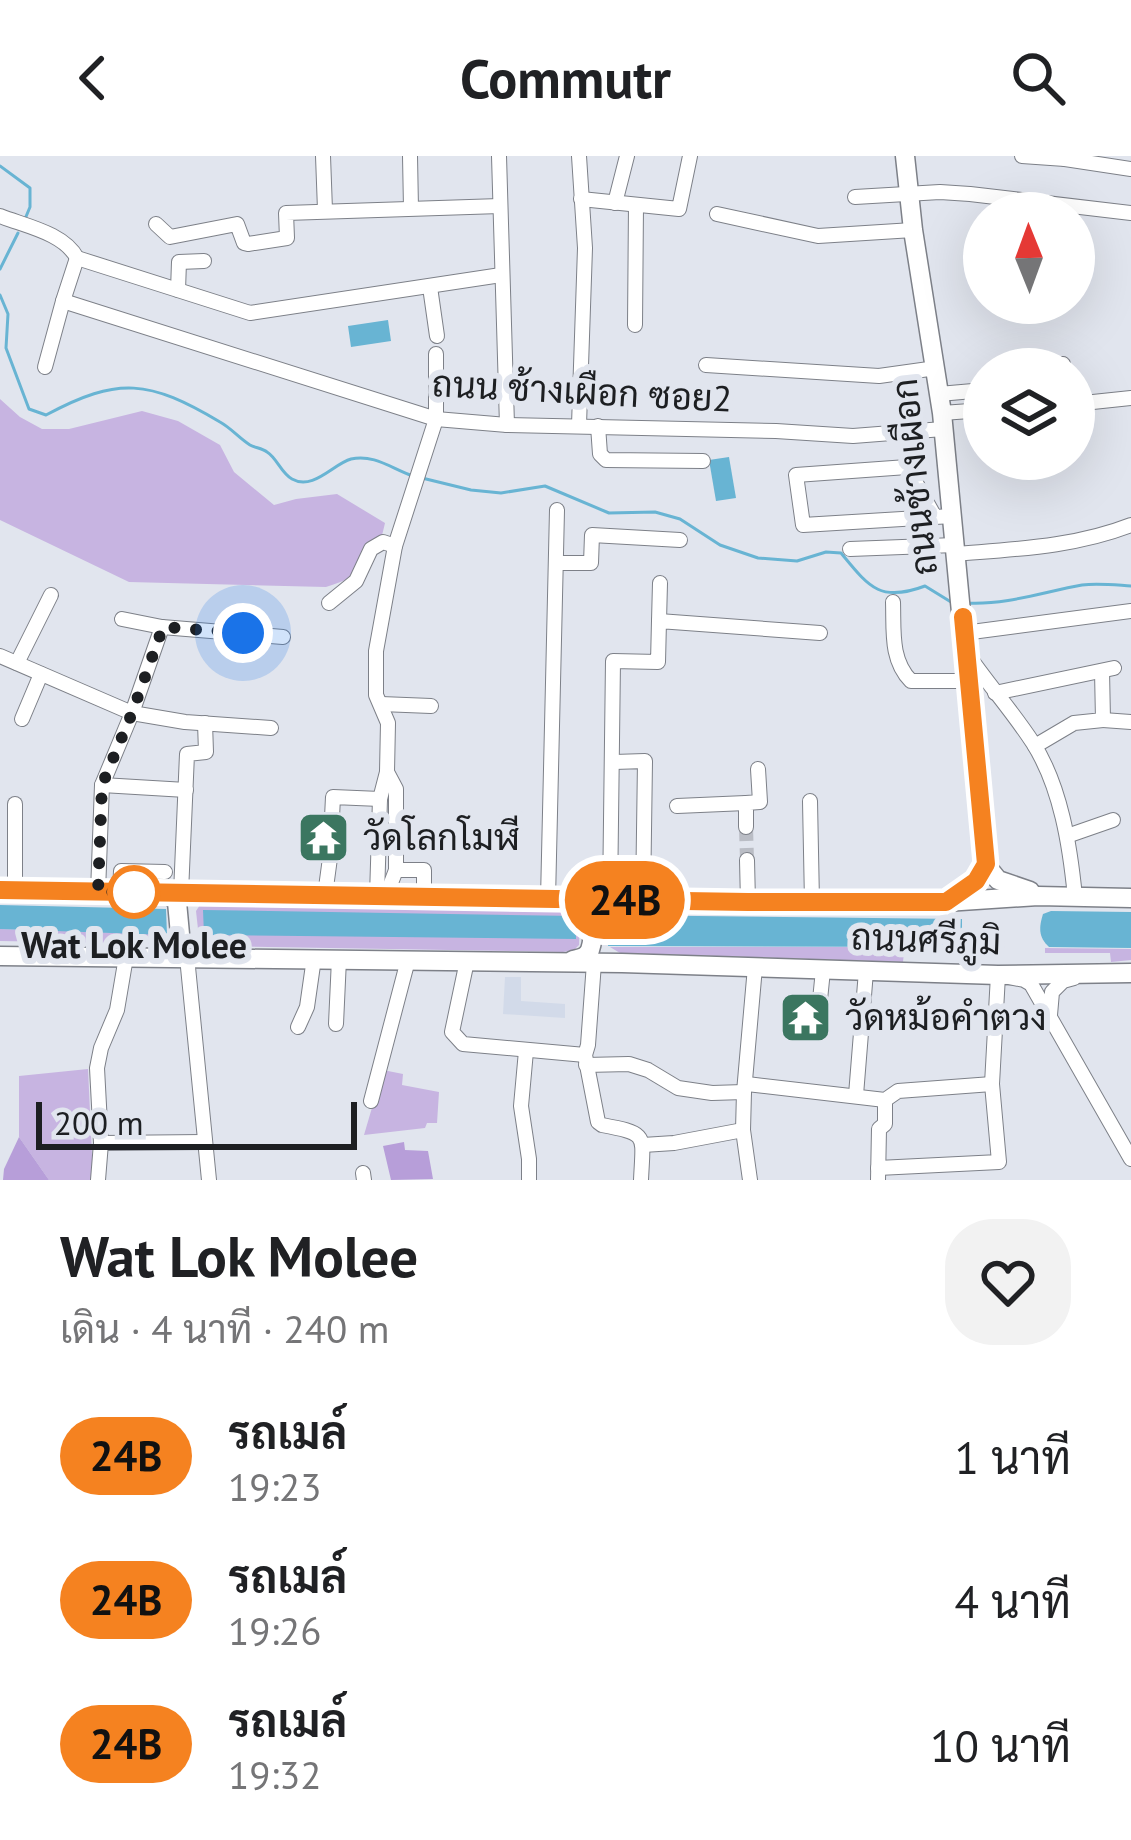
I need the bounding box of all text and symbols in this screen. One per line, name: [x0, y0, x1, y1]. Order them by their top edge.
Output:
text: Commutr: [460, 43, 671, 113]
icon: back: [60, 45, 126, 111]
icon: search: [1005, 45, 1071, 111]
north arrow: [963, 192, 1095, 324]
map controls: [963, 192, 1095, 480]
button: layers: [963, 348, 1095, 480]
street label: ถนน ช้างเผือก ซอย2: [431, 359, 733, 422]
street label: ถนนช้างเผือก: [880, 376, 947, 578]
your location: [213, 603, 273, 663]
temple icon: วัดโลกโมฬี: [296, 809, 352, 865]
place label: วัดโลกโมฬี: [363, 813, 520, 860]
line badge: 24B: [556, 861, 694, 939]
marker: Wat Lok Molee: [109, 867, 159, 917]
text: 24B: [589, 872, 661, 927]
street label: ถนนศรีภูมิ: [850, 912, 1002, 967]
place label: Wat Lok Molee: [21, 921, 247, 968]
temple icon: วัดหม้อคำตวง: [778, 989, 834, 1045]
place label: วัดหม้อคำตวง: [845, 993, 1047, 1040]
scale bar: [36, 1096, 357, 1149]
text: 200 m: [54, 1101, 144, 1144]
text: Wat Lok Molee: [60, 1219, 418, 1293]
button: heart: [945, 1219, 1071, 1345]
text: เดิน · 4 นาที · 240 m: [60, 1303, 389, 1354]
text: รถเมล์: [228, 1403, 347, 1461]
text: 24B: [90, 1428, 162, 1483]
text: 1 นาที: [954, 1428, 1071, 1486]
text: 19:23: [228, 1461, 322, 1512]
text: รถเมล์: [228, 1547, 347, 1605]
text: 24B: [90, 1572, 162, 1627]
text: 4 นาที: [954, 1572, 1071, 1630]
text: 19:26: [228, 1605, 322, 1656]
text: รถเมล์: [228, 1691, 347, 1749]
text: 24B: [90, 1716, 162, 1771]
text: 10 นาที: [930, 1716, 1071, 1774]
text: 19:32: [228, 1749, 322, 1800]

